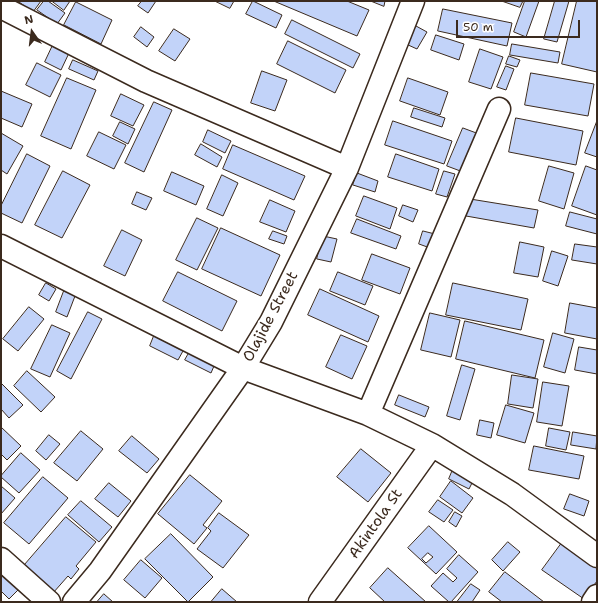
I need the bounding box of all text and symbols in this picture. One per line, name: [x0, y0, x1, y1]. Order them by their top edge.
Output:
north arrow: [12, 12, 52, 52]
text: N: [23, 12, 35, 28]
scale bar: [458, 12, 582, 38]
text: 50 m: [463, 19, 493, 35]
street label: Olajide Street: [240, 269, 302, 365]
street label: Akintola St: [345, 486, 407, 562]

